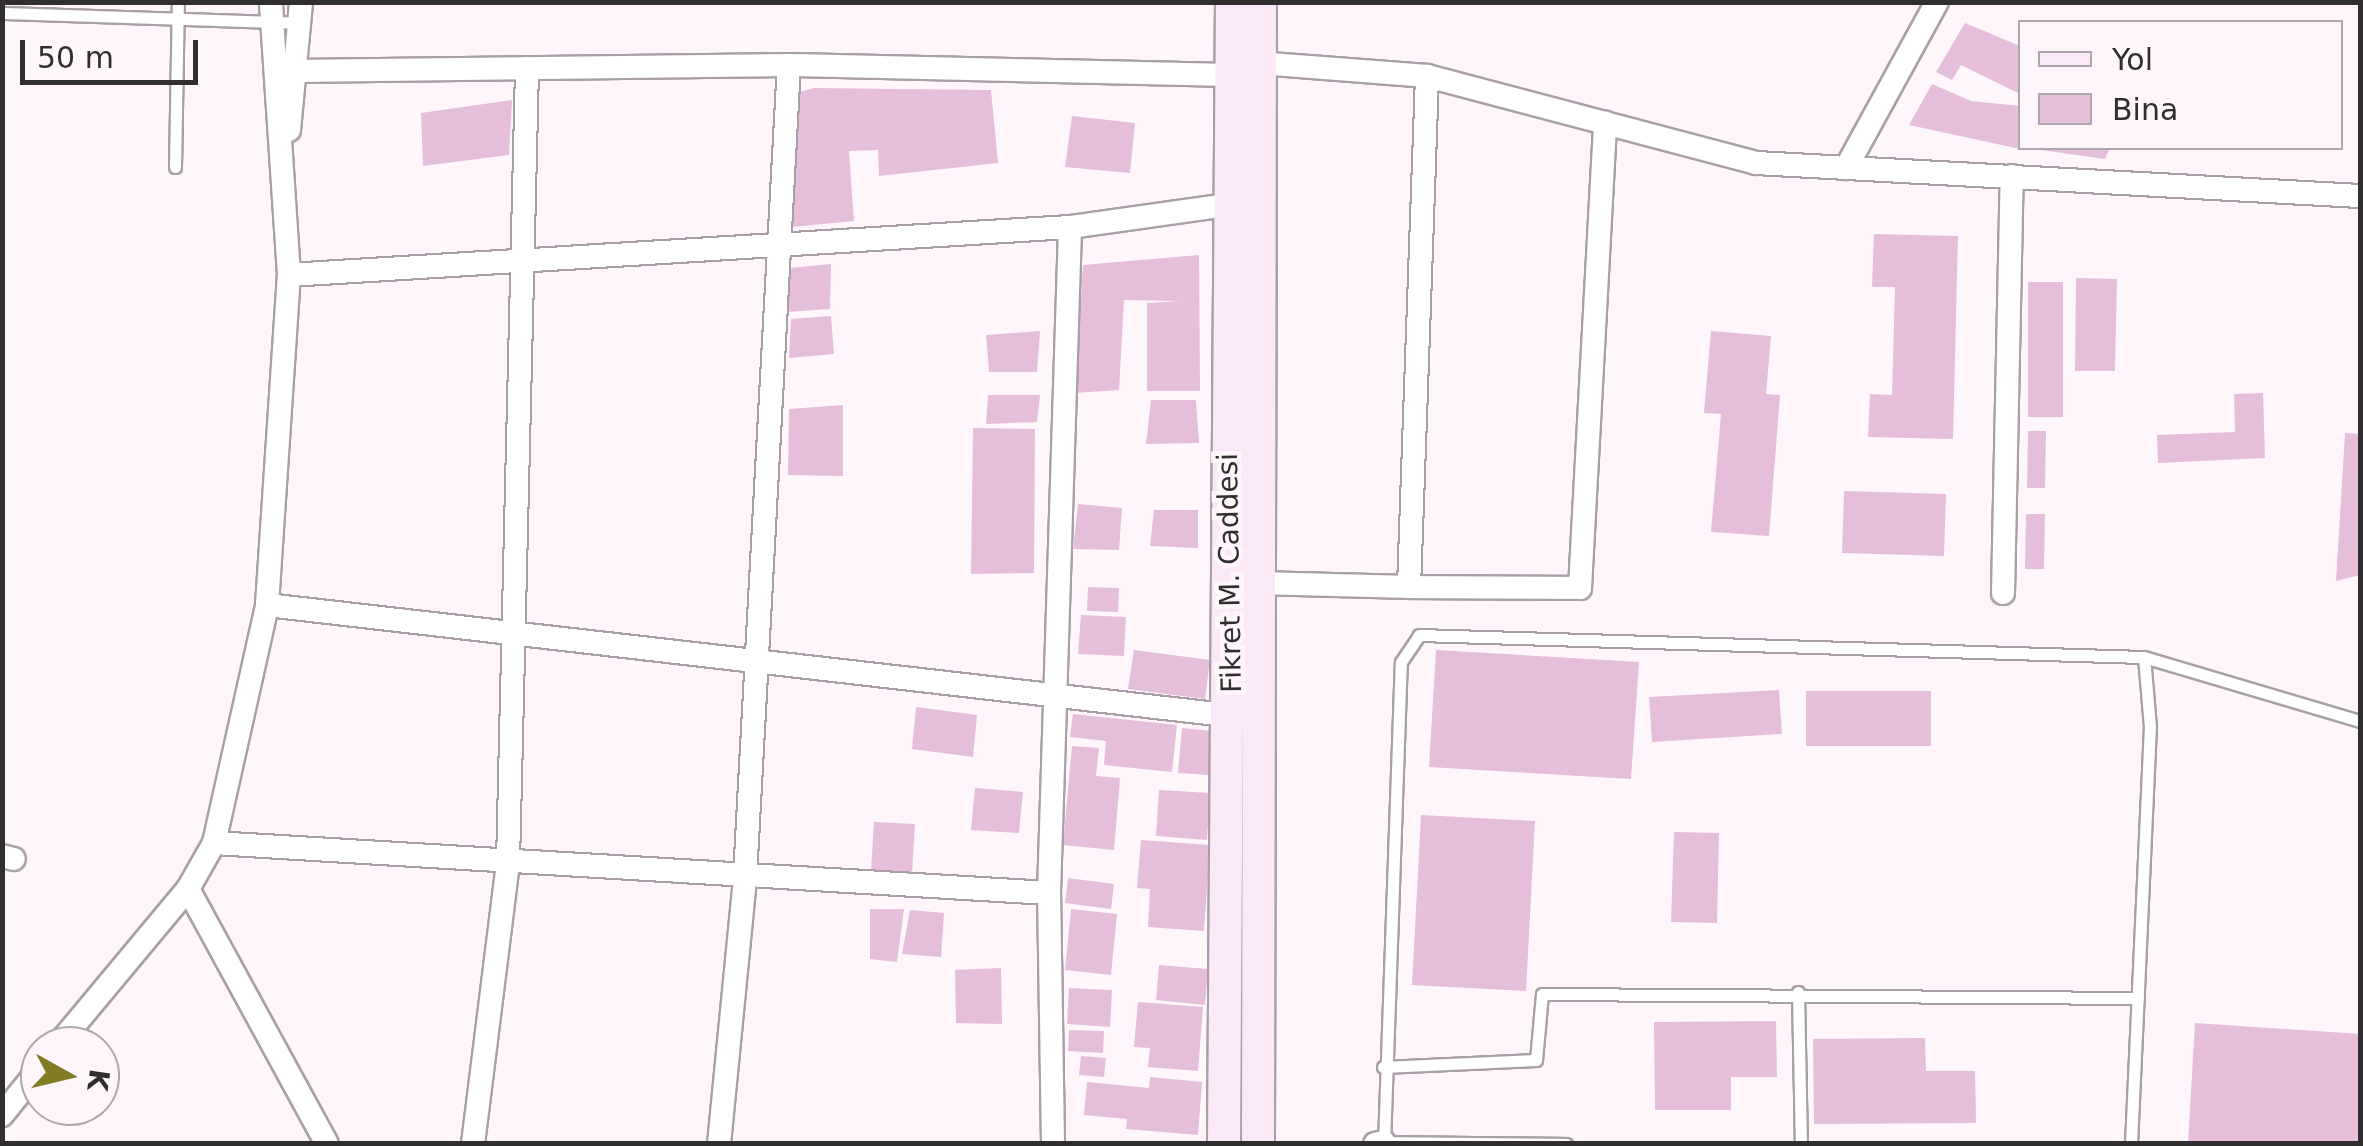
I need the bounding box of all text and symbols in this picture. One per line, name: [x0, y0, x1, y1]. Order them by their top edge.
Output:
scale bar: [25, 20, 202, 82]
legend: [2018, 20, 2343, 150]
text: 50 m: [37, 40, 114, 75]
text: Yol: [2112, 42, 2153, 77]
text: Bina: [2112, 92, 2178, 127]
street label: Fikret M. Caddesi: [1211, 453, 1249, 693]
north arrow: [20, 1026, 120, 1126]
text: K: [80, 1067, 116, 1093]

